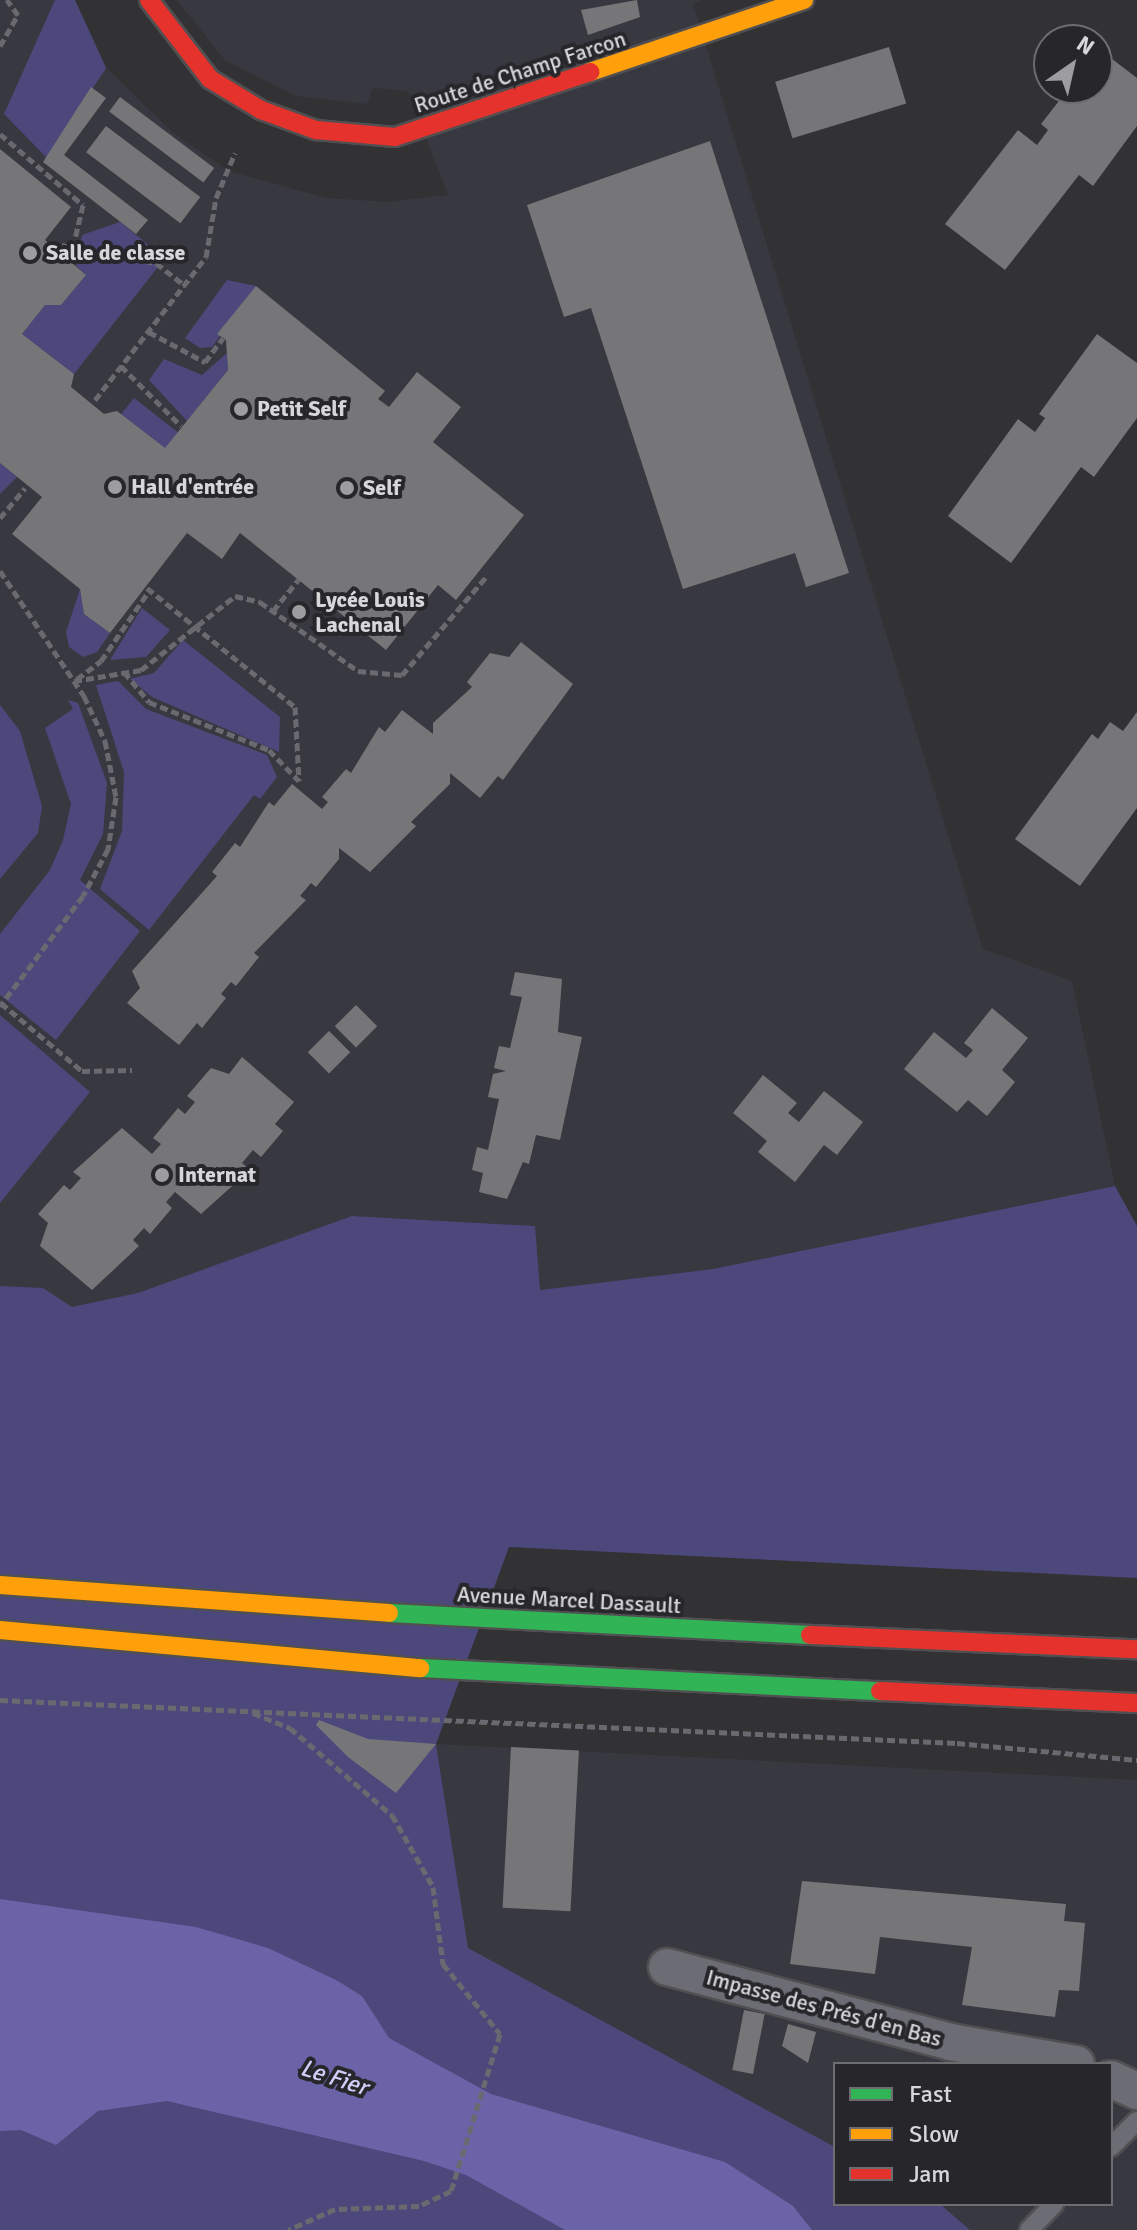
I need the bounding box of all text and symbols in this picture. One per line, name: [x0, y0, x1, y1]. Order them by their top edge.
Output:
north arrow: [1033, 24, 1113, 104]
street label: Route de Champ Farcon: [411, 25, 629, 119]
text: N: [1072, 30, 1099, 61]
place label: Salle de classe: [46, 240, 185, 266]
marker: Salle de classe: [21, 244, 39, 262]
place label: Petit Self: [257, 396, 346, 422]
marker: Petit Self: [232, 400, 250, 418]
place label: Hall d'entrée: [131, 474, 254, 500]
place label: Self: [363, 475, 401, 501]
marker: Hall d'entrée: [106, 478, 124, 496]
marker: Self: [338, 479, 356, 497]
place label: Lycée Louis Lachenal: [315, 586, 425, 638]
marker: Lycée Louis Lachenal: [290, 603, 308, 621]
place label: Internat: [178, 1162, 256, 1188]
marker: Internat: [153, 1166, 171, 1184]
street label: Avenue Marcel Dassault: [456, 1581, 682, 1619]
street label: Impasse des Prés d'en Bas: [703, 1964, 945, 2052]
water label: Le Fier: [297, 2054, 371, 2102]
legend: [833, 2062, 1113, 2206]
text: Fast: [909, 2079, 952, 2109]
text: Slow: [909, 2119, 959, 2149]
text: Jam: [909, 2159, 950, 2189]

